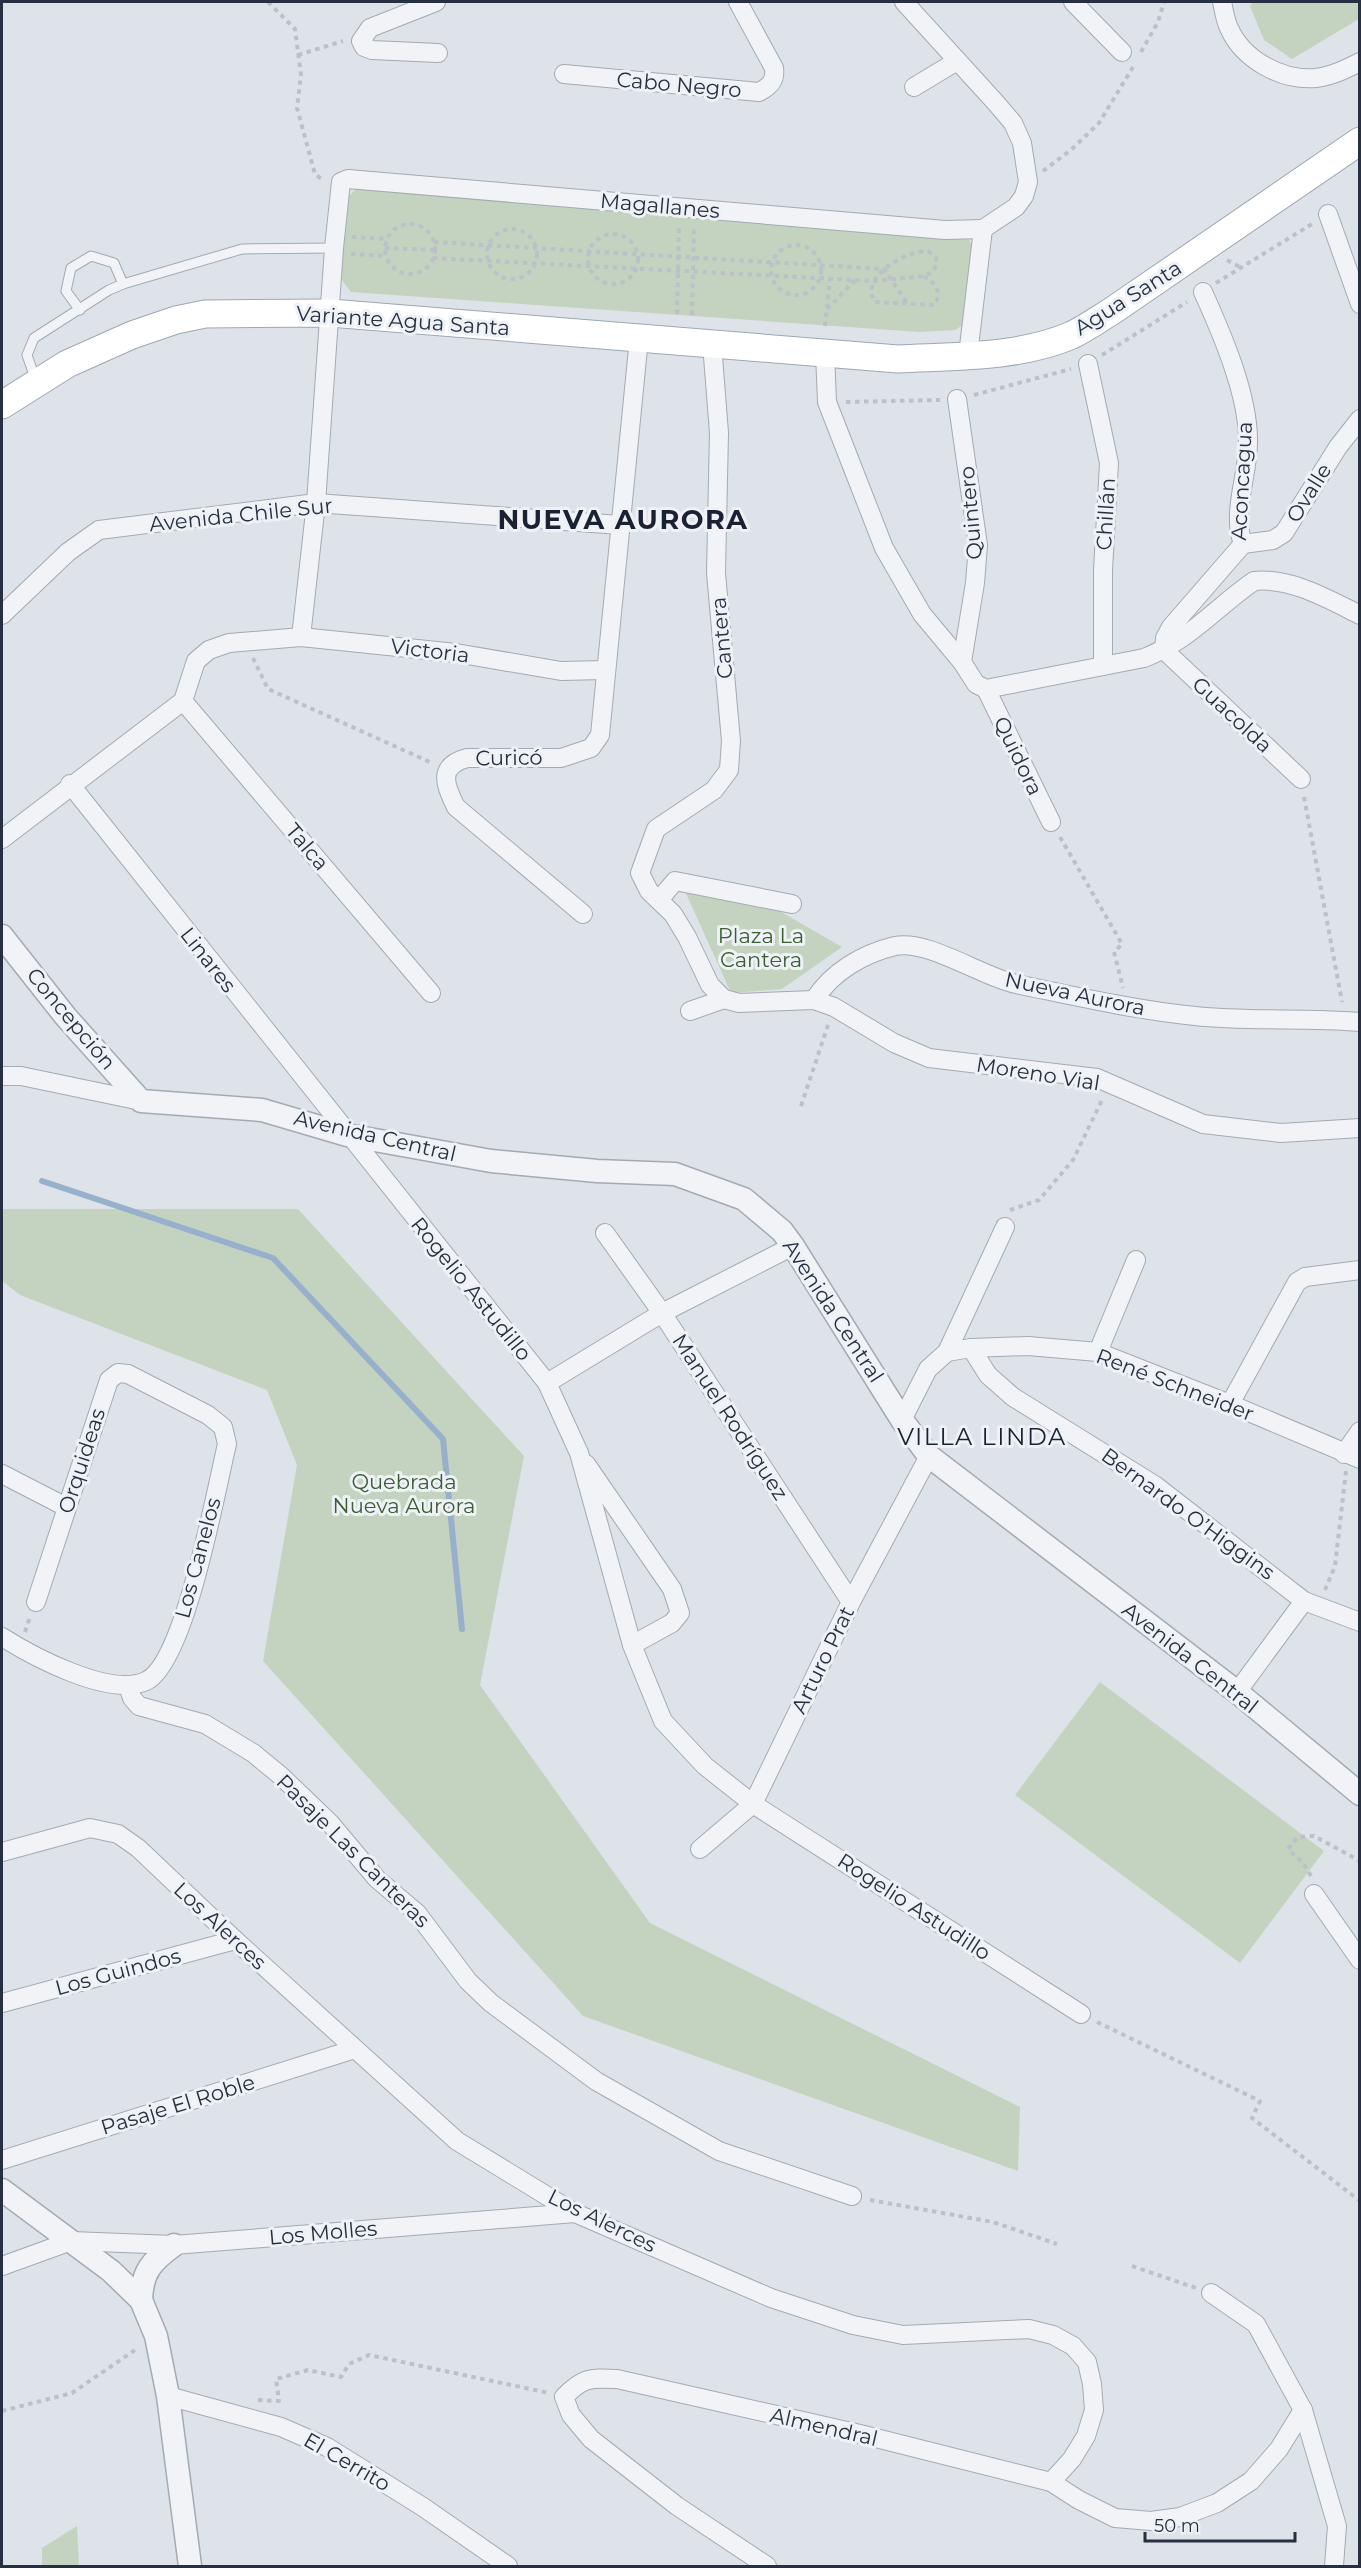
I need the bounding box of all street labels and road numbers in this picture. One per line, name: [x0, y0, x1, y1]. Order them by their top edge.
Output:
street label: Cabo Negro: [615, 67, 743, 102]
street label: Magallanes: [599, 188, 721, 223]
street label: Agua Santa: [1070, 255, 1186, 340]
street label: Variante Agua Santa: [295, 301, 511, 340]
street label: Aconcagua: [1226, 421, 1257, 541]
street label: Ovalle: [1281, 459, 1336, 527]
street label: Quintero: [954, 465, 987, 561]
street label: Chillán: [1091, 477, 1120, 551]
street label: Avenida Chile Sur: [148, 492, 334, 537]
street label: Cantera: [705, 596, 738, 680]
street label: Victoria: [389, 633, 471, 668]
street label: Guacolda: [1187, 671, 1277, 758]
street label: Quidora: [989, 712, 1048, 799]
street label: Curicó: [475, 744, 543, 771]
street label: Talca: [281, 818, 334, 875]
street label: Linares: [175, 922, 242, 997]
street label: Concepción: [22, 963, 121, 1075]
street label: Nueva Aurora: [1003, 966, 1148, 1021]
street label: Moreno Vial: [974, 1051, 1102, 1096]
street label: Avenida Central: [292, 1105, 459, 1166]
street label: Rogelio Astudillo: [406, 1212, 537, 1366]
street label: Avenida Central: [778, 1234, 889, 1387]
street label: Manuel Rodríguez: [667, 1329, 793, 1504]
street label: René Schneider: [1093, 1343, 1258, 1426]
street label: Orquideas: [53, 1405, 110, 1517]
street label: Bernardo O’Higgins: [1097, 1442, 1280, 1585]
street label: Los Canelos: [169, 1495, 226, 1621]
street label: Avenida Central: [1117, 1597, 1263, 1718]
street label: Arturo Prat: [786, 1602, 859, 1718]
street label: Pasaje Las Canteras: [271, 1769, 435, 1933]
street label: Rogelio Astudillo: [833, 1848, 996, 1965]
street label: Los Alerces: [169, 1877, 272, 1975]
street label: Los Guindos: [52, 1943, 183, 2000]
street label: Pasaje El Roble: [98, 2069, 258, 2140]
street label: Los Alerces: [544, 2184, 660, 2257]
street label: Los Molles: [268, 2215, 378, 2250]
street label: Almendral: [768, 2402, 880, 2451]
street label: El Cerrito: [300, 2427, 395, 2496]

